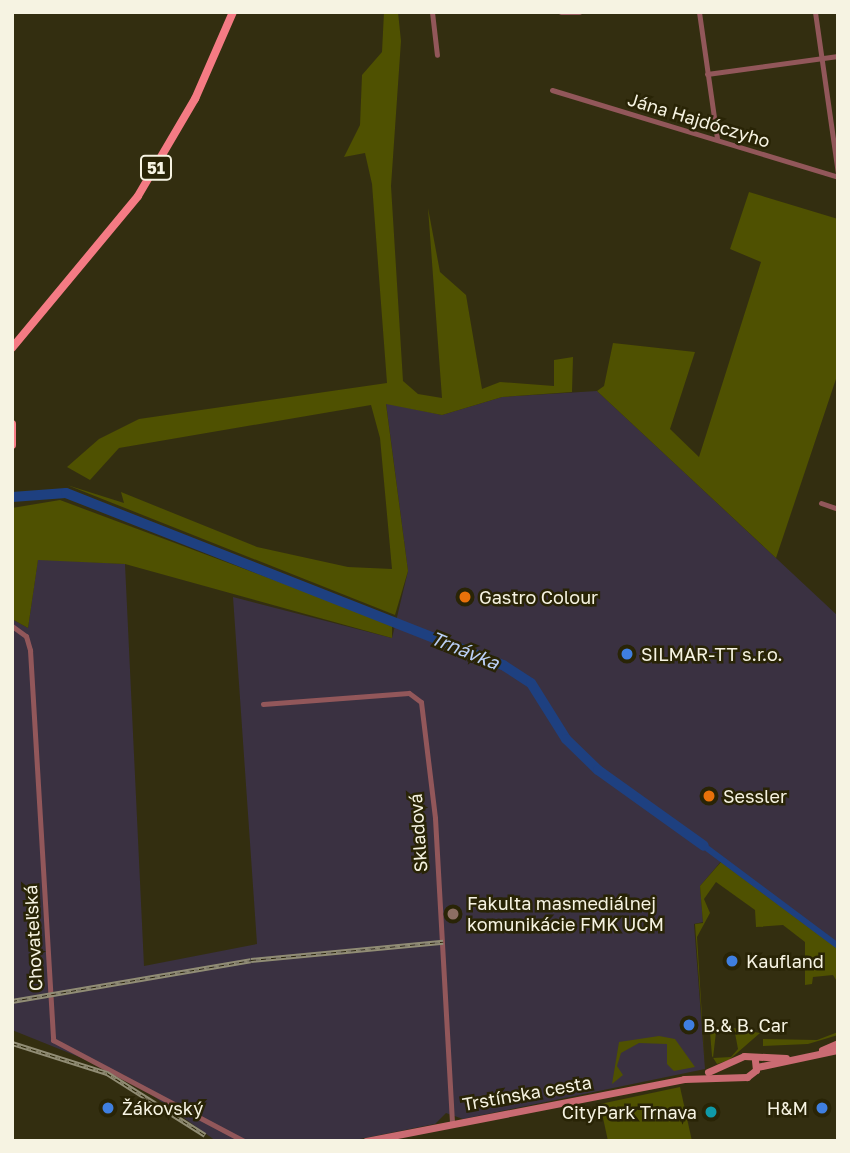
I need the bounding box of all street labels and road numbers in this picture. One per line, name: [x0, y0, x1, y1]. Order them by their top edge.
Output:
street label: Jána Hajdóczyho: [625, 88, 773, 152]
road number: 51: [138, 156, 174, 180]
street label: Skladová: [404, 793, 432, 873]
street label: Chovateľská: [19, 884, 47, 992]
street label: Trstínska cesta: [461, 1071, 593, 1115]

